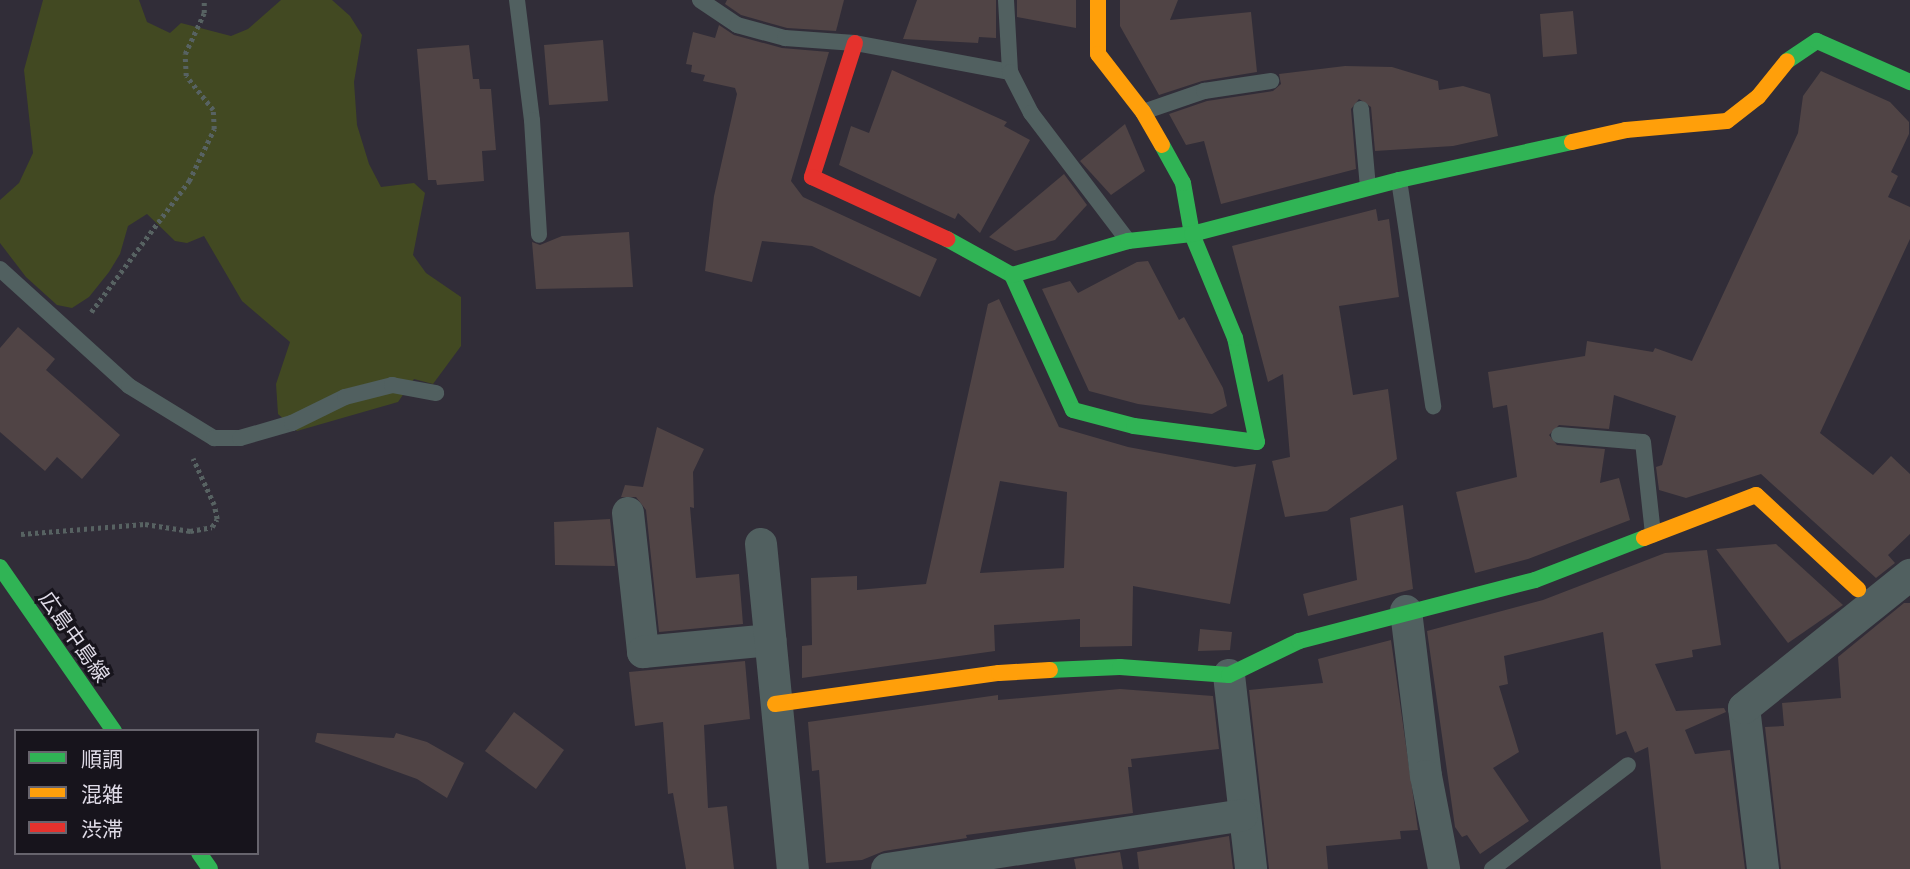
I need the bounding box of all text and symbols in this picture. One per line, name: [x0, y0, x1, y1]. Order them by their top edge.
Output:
street label: 広島中島線: [34, 587, 114, 687]
legend: [14, 729, 259, 855]
text: 順調: [81, 746, 123, 773]
text: 混雑: [81, 781, 123, 808]
text: 渋滞: [81, 816, 123, 843]

